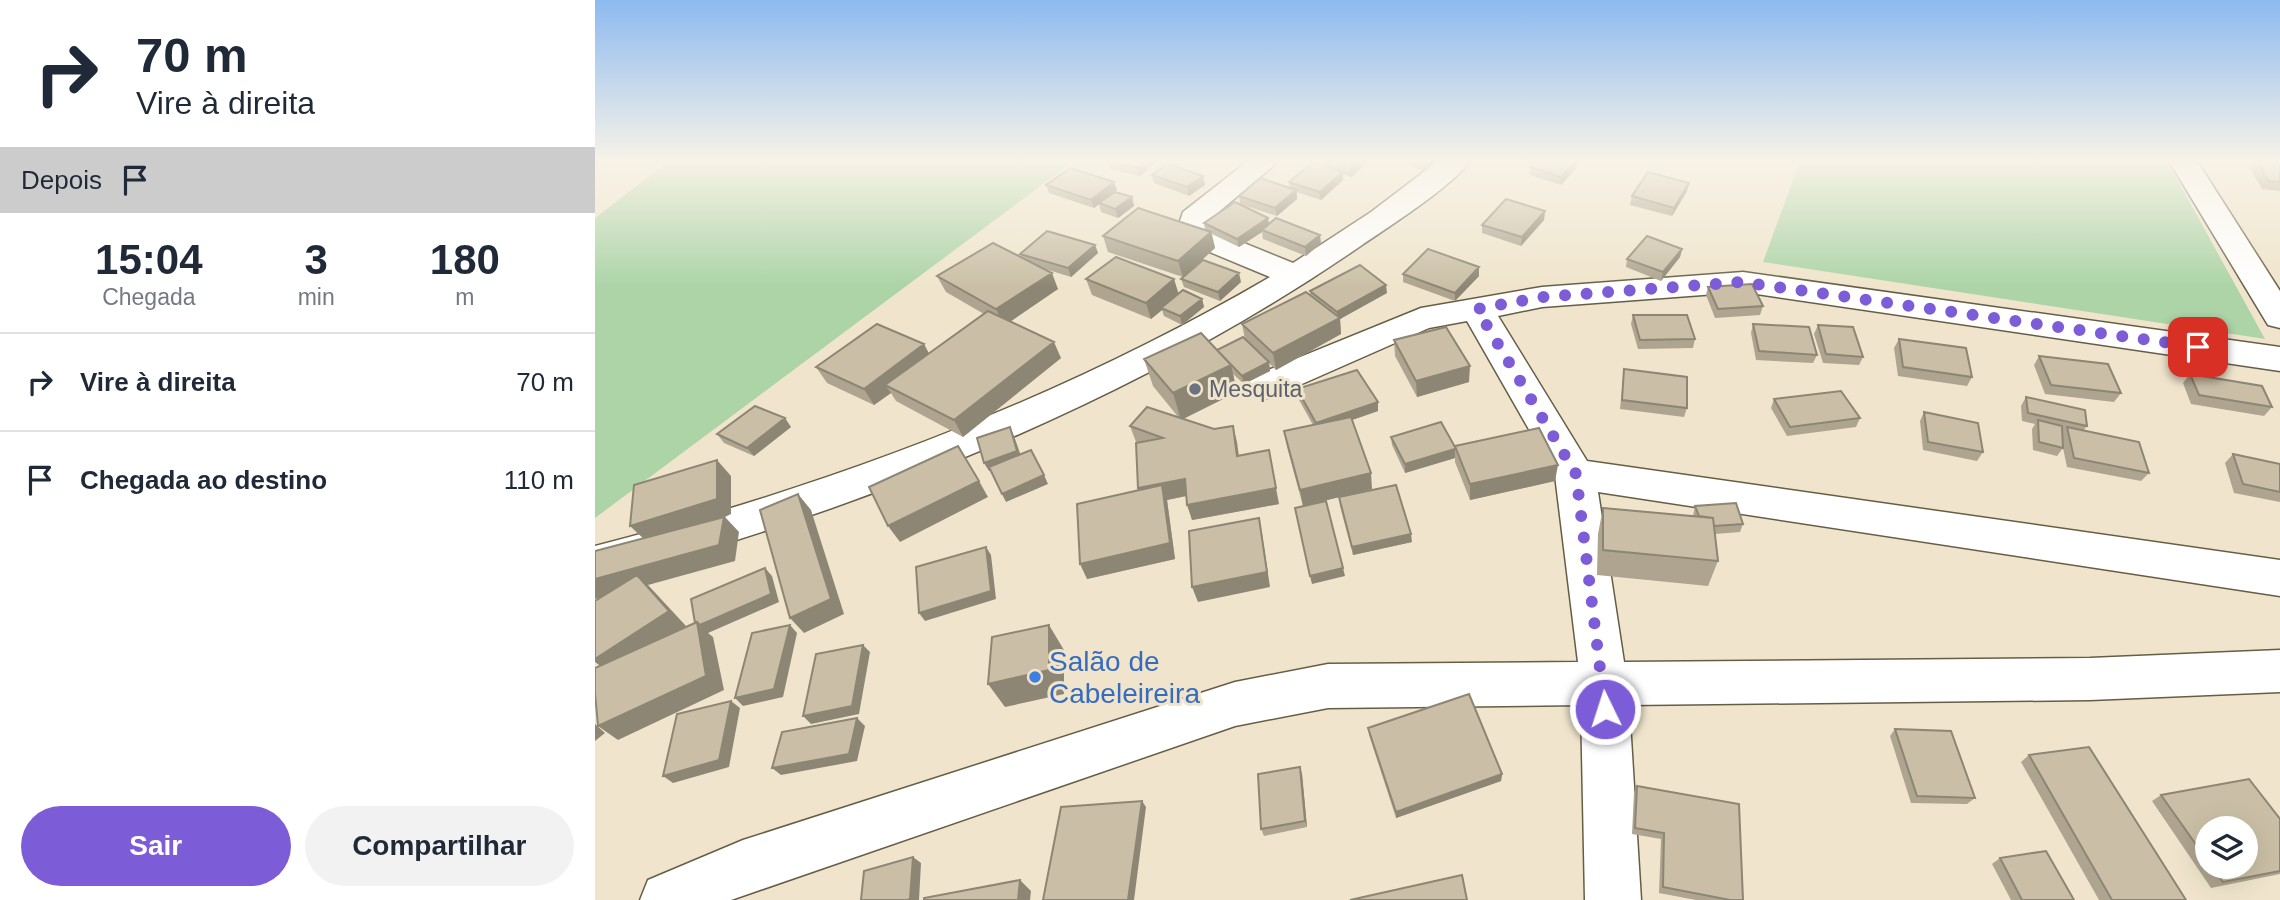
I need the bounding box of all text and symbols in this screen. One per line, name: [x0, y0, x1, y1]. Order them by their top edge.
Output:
icon: right: [21, 28, 112, 119]
text: 70 m: [136, 28, 248, 82]
text: Vire à direita: [136, 85, 315, 121]
icon: arrive: [116, 161, 154, 199]
text: Depois: [21, 165, 102, 195]
text: 15:04: [95, 236, 203, 283]
text: 3: [304, 236, 328, 283]
text: 180: [430, 236, 500, 283]
text: Chegada: [102, 284, 196, 310]
text: min: [298, 284, 335, 310]
text: m: [455, 284, 474, 310]
pin: [2168, 317, 2228, 377]
icon: arrive: [2179, 328, 2217, 366]
icon: right: [21, 363, 59, 401]
text: Vire à direita: [80, 367, 236, 397]
text: 70 m: [516, 367, 574, 397]
place label: Mesquita: [1209, 376, 1303, 402]
marker: Mesquita: [1187, 381, 1203, 397]
icon: arrive: [21, 461, 59, 499]
text: Chegada ao destino: [80, 465, 327, 495]
text: 110 m: [504, 465, 574, 495]
place label: Salão de Cabeleireira: [1049, 646, 1200, 709]
marker: Salão de Cabeleireira: [1027, 669, 1043, 685]
position arrow: [1568, 672, 1642, 746]
button: Sair: [21, 806, 291, 886]
button: Compartilhar: [305, 806, 574, 886]
map controls: [2195, 816, 2258, 879]
button: layers: [2195, 816, 2258, 879]

